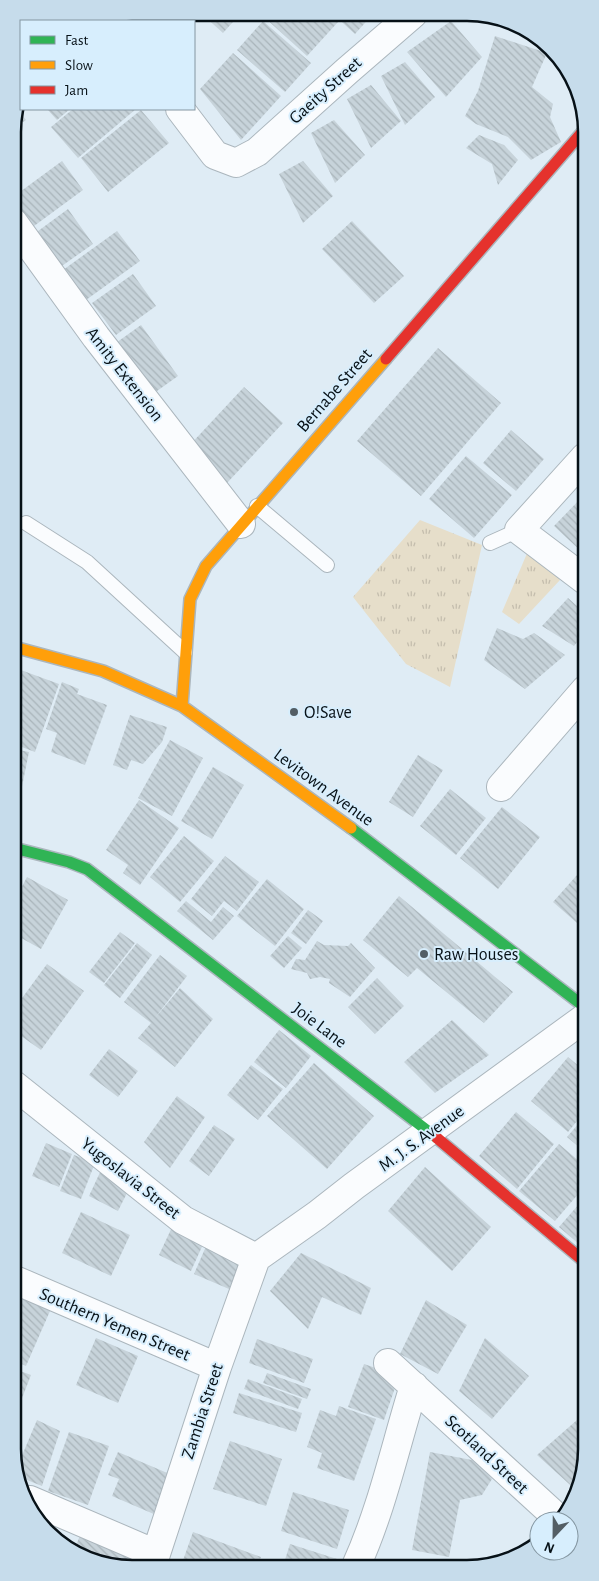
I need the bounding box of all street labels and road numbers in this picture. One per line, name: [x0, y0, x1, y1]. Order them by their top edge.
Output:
street label: Gaeity Street: [286, 54, 365, 128]
street label: Amity Extension: [82, 324, 166, 425]
street label: Bernabe Street: [294, 345, 376, 436]
street label: Levitown Avenue: [270, 746, 377, 830]
street label: Joie Lane: [289, 1000, 350, 1052]
street label: M. J. S. Avenue: [376, 1102, 467, 1176]
street label: Yugoslavia Street: [78, 1135, 183, 1223]
street label: Southern Yemen Street: [37, 1285, 193, 1365]
street label: Zambia Street: [179, 1361, 227, 1461]
street label: Scotland Street: [441, 1412, 531, 1498]

